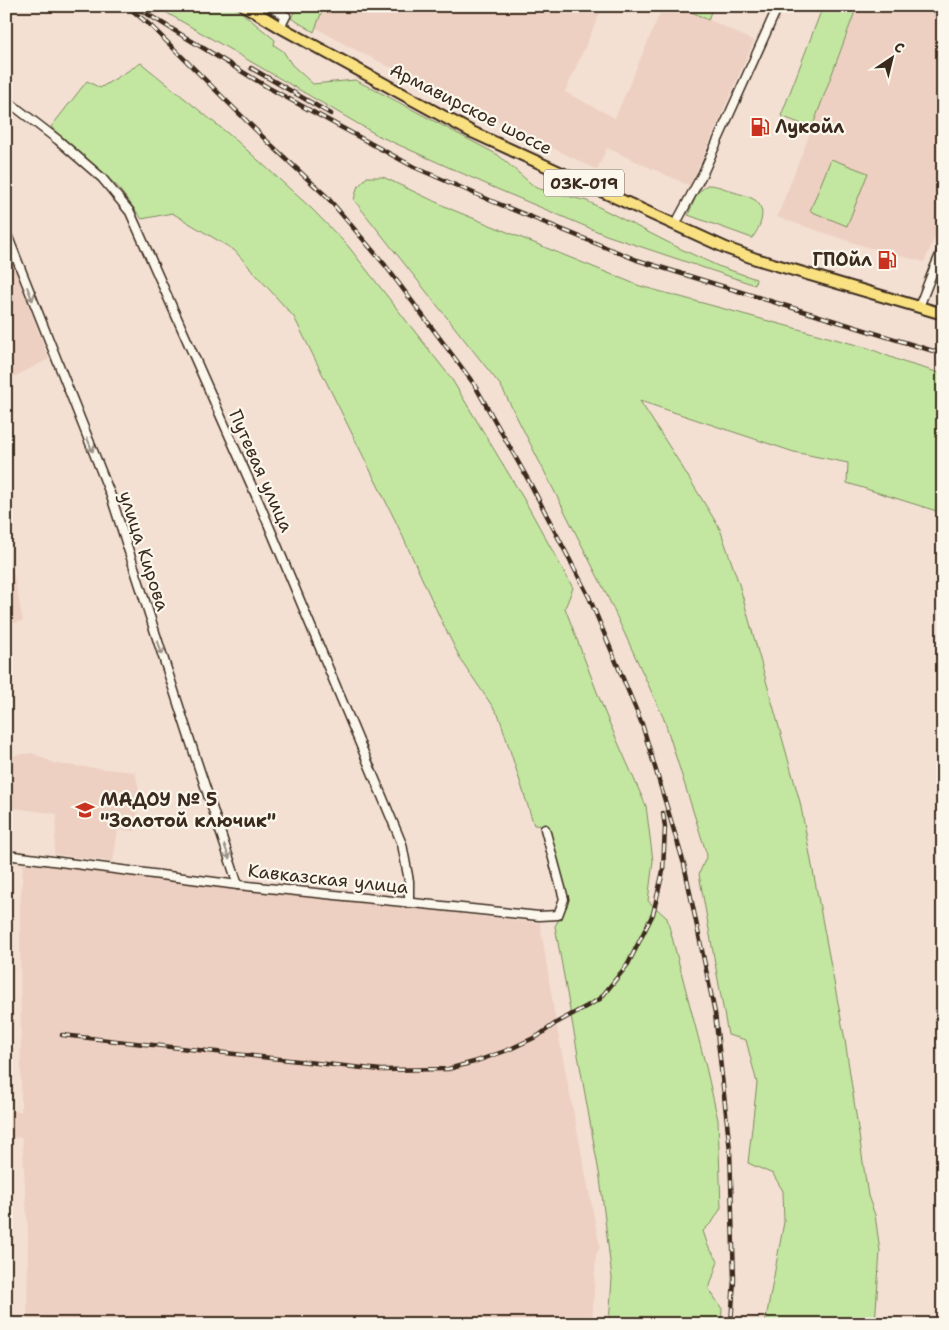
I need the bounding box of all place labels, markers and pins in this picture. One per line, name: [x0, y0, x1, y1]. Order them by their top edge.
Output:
place label: Лукойл: [775, 115, 844, 139]
fuel station icon: Лукойл: [749, 116, 771, 138]
place label: ГПОйл: [813, 248, 872, 272]
fuel station icon: ГПОйл: [876, 249, 898, 271]
place label: МАДОУ № 5 "Золотой ключик": [100, 788, 276, 833]
school or university icon: МАДОУ № 5 "Золотой ключик": [74, 799, 96, 821]

